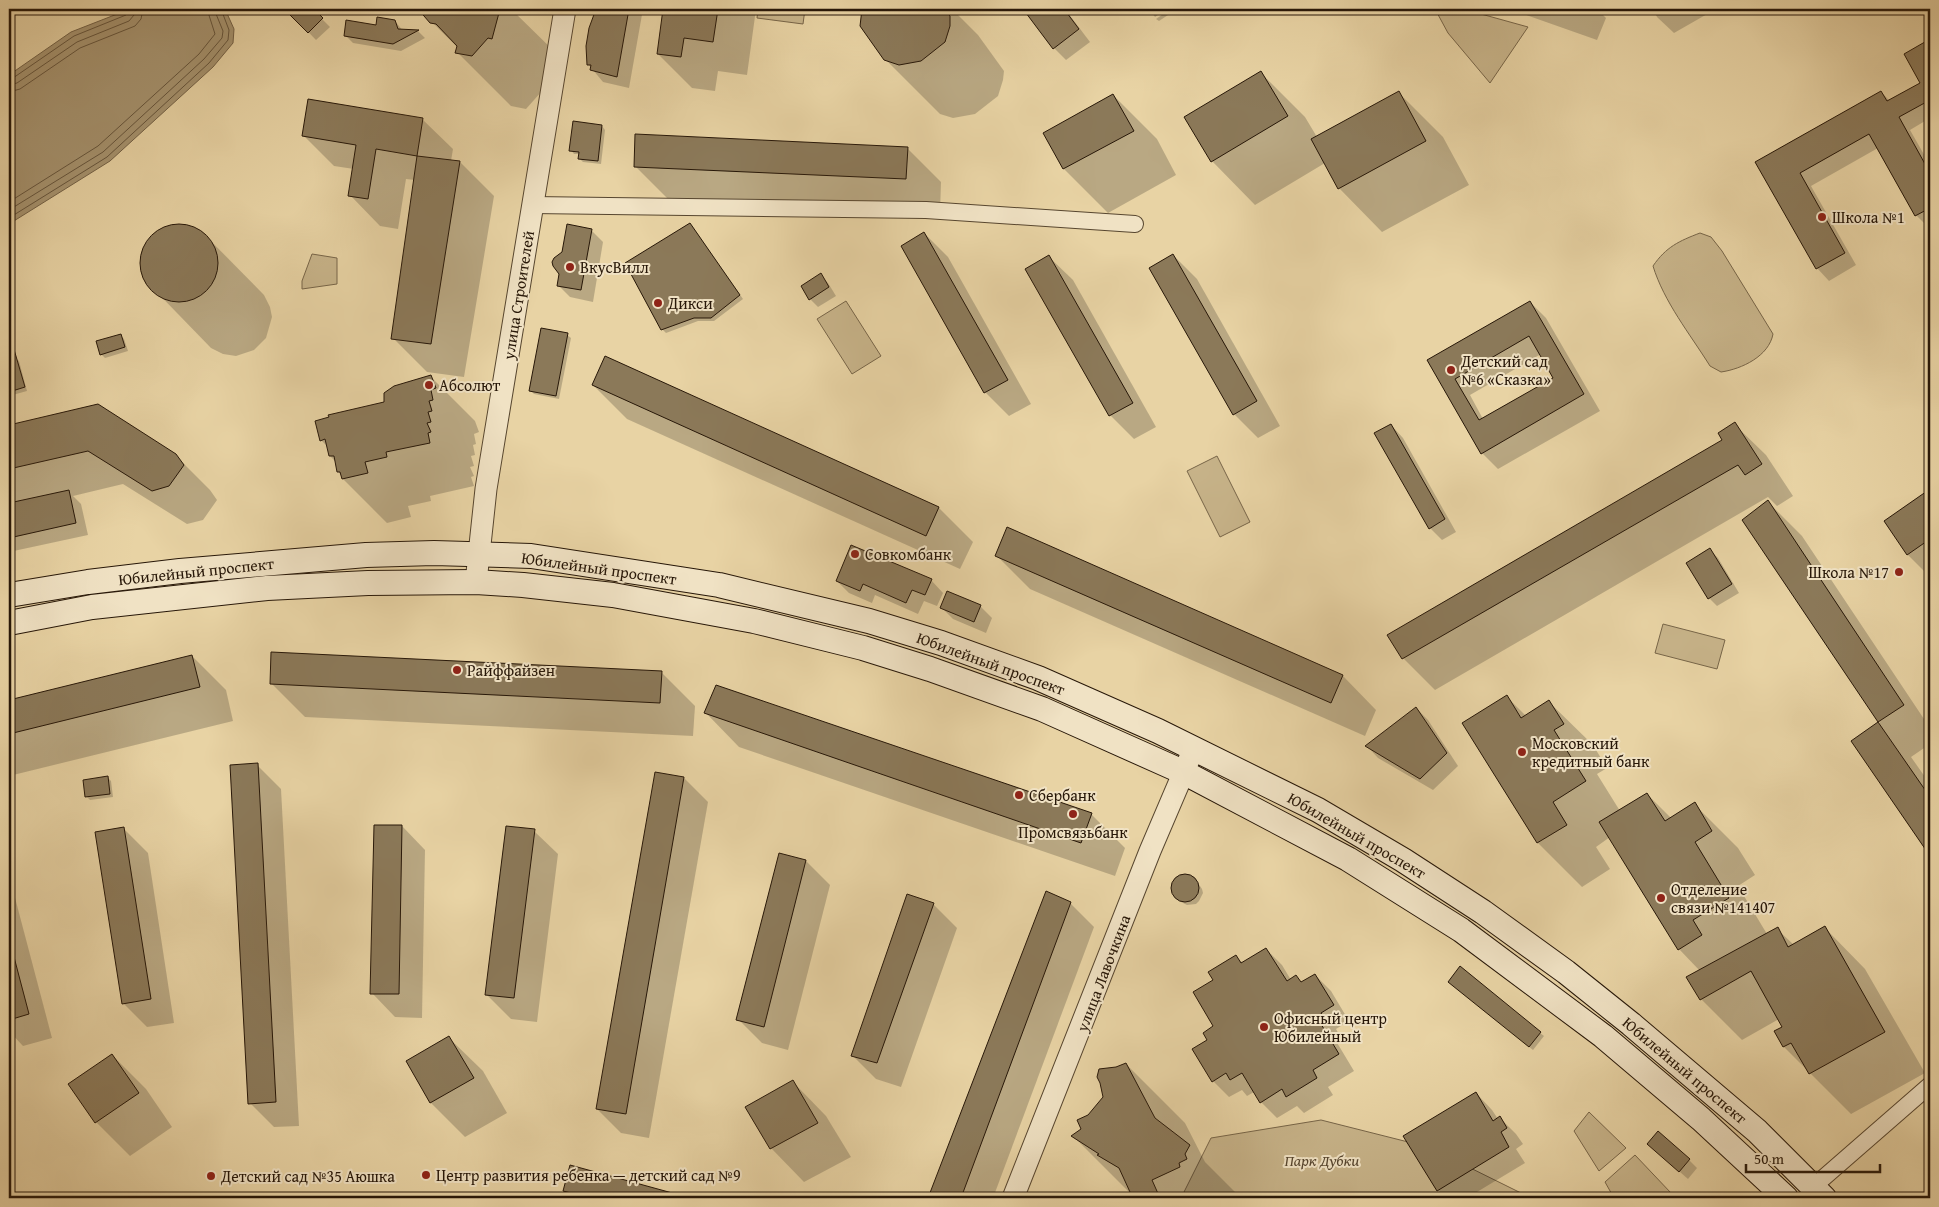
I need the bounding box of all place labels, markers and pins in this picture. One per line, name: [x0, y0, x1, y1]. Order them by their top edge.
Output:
place label: Школа №1: [1832, 205, 1905, 229]
marker: Школа №1: [1816, 211, 1828, 223]
place label: ВкусВилл: [580, 255, 649, 279]
marker: ВкусВилл: [564, 261, 576, 273]
place label: Дикси: [667, 291, 713, 315]
marker: Дикси: [652, 297, 664, 309]
place label: Детский сад №6 «Сказка»: [1460, 349, 1551, 391]
marker: Детский сад №6 «Сказка»: [1445, 364, 1457, 376]
place label: Абсолют: [439, 373, 501, 397]
marker: Абсолют: [423, 379, 435, 391]
place label: Совкомбанк: [865, 542, 952, 566]
marker: Совкомбанк: [849, 548, 861, 560]
place label: Школа №17: [1809, 560, 1889, 584]
marker: Школа №17: [1893, 566, 1905, 578]
place label: Райффайзен: [467, 658, 555, 682]
marker: Райффайзен: [451, 664, 463, 676]
place label: Московский кредитный банк: [1532, 731, 1650, 773]
marker: Московский кредитный банк: [1516, 746, 1528, 758]
place label: Сбербанк: [1029, 783, 1096, 807]
marker: Сбербанк: [1013, 789, 1025, 801]
marker: Промсвязьбанк: [1067, 808, 1079, 820]
place label: Промсвязьбанк: [1018, 820, 1128, 844]
place label: Отделение связи №141407: [1671, 877, 1776, 919]
marker: Отделение связи №141407: [1655, 892, 1667, 904]
place label: Офисный центр Юбилейный: [1274, 1006, 1387, 1048]
marker: Офисный центр Юбилейный: [1258, 1021, 1270, 1033]
place label: Центр развития ребенка — детский сад №9: [436, 1163, 741, 1187]
place label: Детский сад №35 Аюшка: [220, 1164, 395, 1188]
marker: Центр развития ребенка — детский сад №9: [420, 1169, 432, 1181]
marker: Детский сад №35 Аюшка: [205, 1170, 217, 1182]

